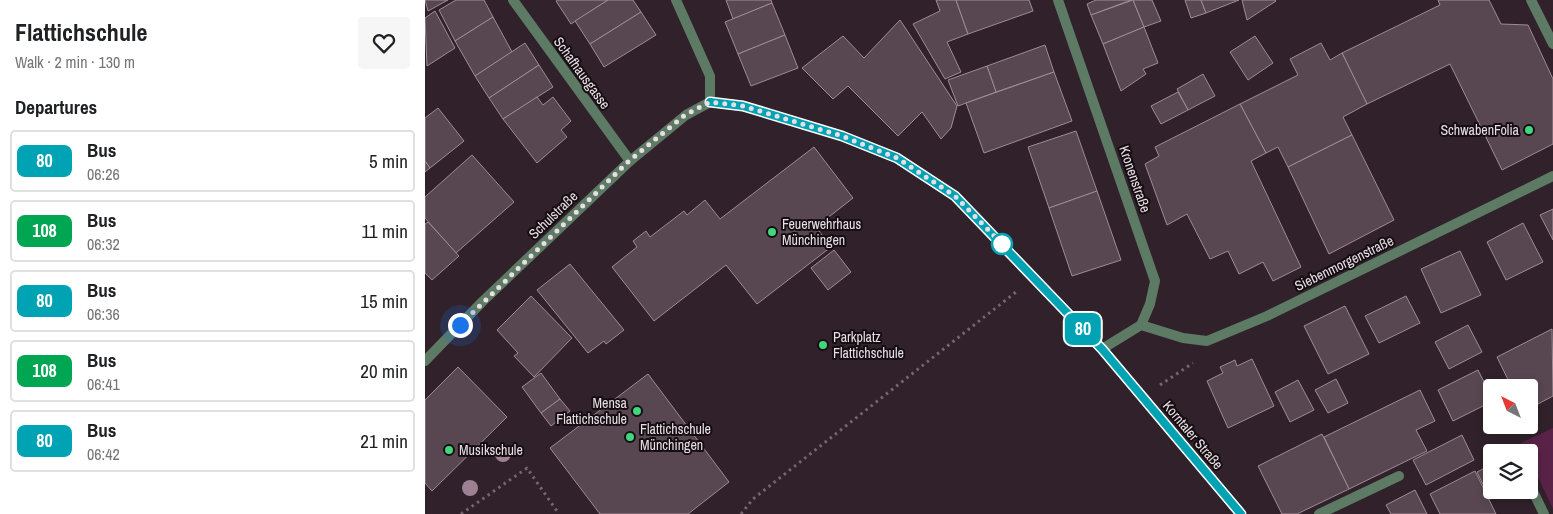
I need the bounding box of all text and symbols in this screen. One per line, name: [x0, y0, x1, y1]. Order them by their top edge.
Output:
text: Flattichschule: [15, 16, 147, 48]
button: heart: [358, 17, 410, 69]
street label: Schafhausgasse: [550, 33, 614, 113]
text: Walk · 2 min · 130 m: [15, 51, 135, 73]
text: Departures: [15, 94, 97, 120]
place label: SchwabenFolia: [1440, 121, 1520, 139]
marker: SchwabenFolia: [1523, 124, 1535, 136]
text: Bus: [87, 137, 116, 163]
street label: Kronenstraße: [1115, 143, 1155, 215]
text: 80: [36, 148, 53, 173]
text: 5 min: [369, 148, 408, 174]
text: 06:26: [87, 163, 120, 185]
street label: Schulstraße: [525, 187, 581, 243]
text: Bus: [87, 207, 116, 233]
place label: Feuerwehrhaus Münchingen: [782, 215, 861, 249]
text: 108: [32, 218, 57, 243]
text: 11 min: [362, 218, 408, 244]
marker: Feuerwehrhaus Münchingen: [766, 226, 778, 238]
street label: Siebenmorgenstraße: [1292, 231, 1396, 295]
text: 06:32: [87, 233, 120, 255]
unlabelled marker: [991, 233, 1013, 255]
text: Bus: [87, 277, 116, 303]
text: 80: [36, 288, 53, 313]
text: 15 min: [360, 288, 408, 314]
text: 06:36: [87, 303, 120, 325]
your location: [448, 313, 473, 338]
line badge: 80: [1061, 313, 1105, 345]
text: 80: [1075, 316, 1091, 341]
place label: Parkplatz Flattichschule: [833, 328, 904, 362]
marker: Parkplatz Flattichschule: [817, 339, 829, 351]
text: Bus: [87, 347, 116, 373]
text: 108: [32, 358, 57, 383]
text: 20 min: [360, 358, 408, 384]
text: 06:41: [87, 373, 120, 395]
north arrow: [1483, 379, 1537, 434]
map controls: [1483, 379, 1538, 499]
place label: Mensa Flattichschule: [556, 394, 628, 428]
street label: Korntaler Straße: [1159, 397, 1227, 473]
marker: Mensa Flattichschule: [631, 405, 643, 417]
text: Bus: [87, 417, 116, 443]
place label: Flattichschule Münchingen: [640, 420, 711, 454]
text: 80: [36, 428, 53, 453]
text: 21 min: [360, 428, 408, 454]
marker: Flattichschule Münchingen: [624, 431, 636, 443]
place label: Musikschule: [459, 441, 523, 459]
text: 06:42: [87, 443, 120, 465]
marker: Musikschule: [443, 444, 455, 456]
button: layers: [1483, 444, 1538, 499]

